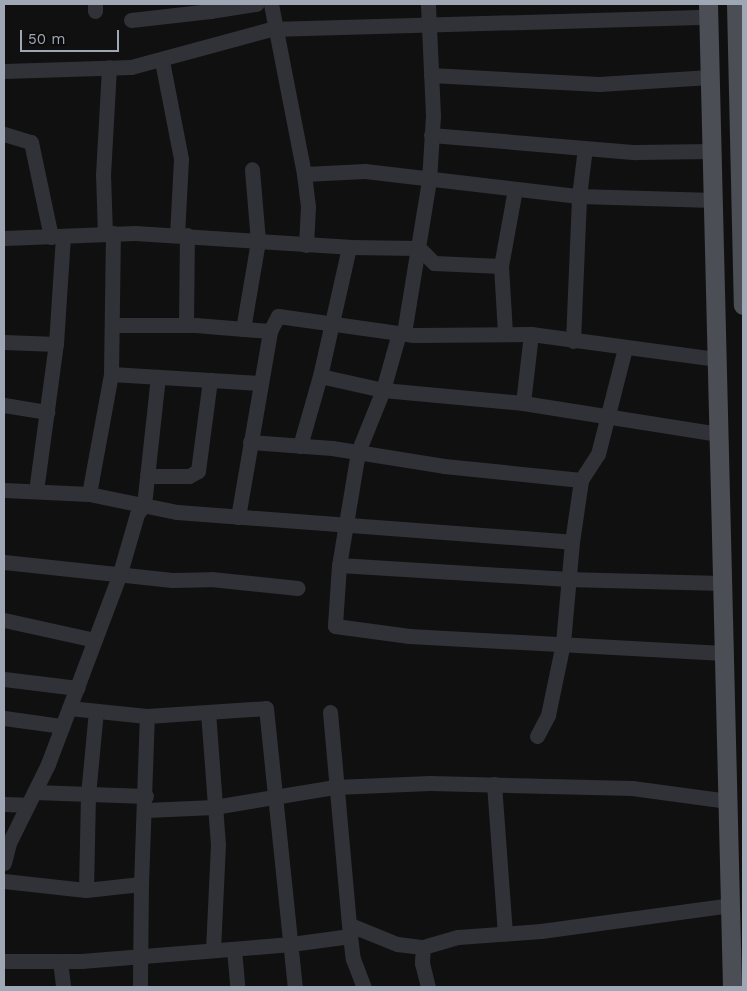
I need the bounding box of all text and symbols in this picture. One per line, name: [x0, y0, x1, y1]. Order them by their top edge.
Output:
scale bar: [22, 20, 121, 52]
text: 50 m: [28, 30, 65, 48]

